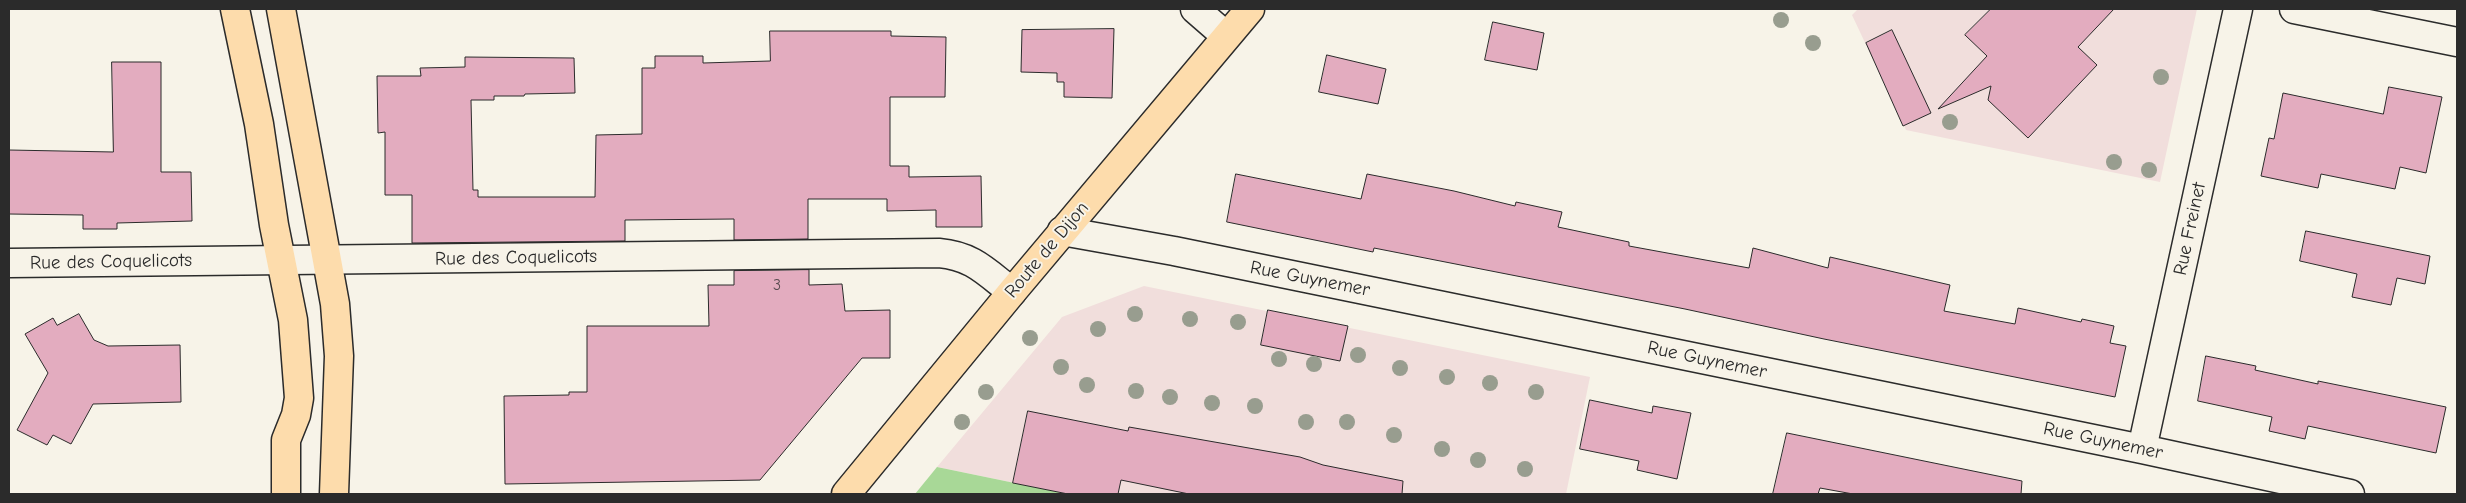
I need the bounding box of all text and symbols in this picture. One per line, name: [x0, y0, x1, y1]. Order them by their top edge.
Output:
street label: Rue Freinet: [2169, 180, 2211, 278]
street label: Route de Dijon: [1000, 197, 1094, 303]
street label: Rue des Coquelicots: [435, 245, 597, 271]
street label: Rue des Coquelicots: [30, 249, 192, 275]
street label: Rue Guynemer: [1248, 256, 1372, 302]
house number: 3: [773, 275, 781, 295]
street label: Rue Guynemer: [1645, 336, 1769, 384]
street label: Rue Guynemer: [2041, 417, 2165, 465]

